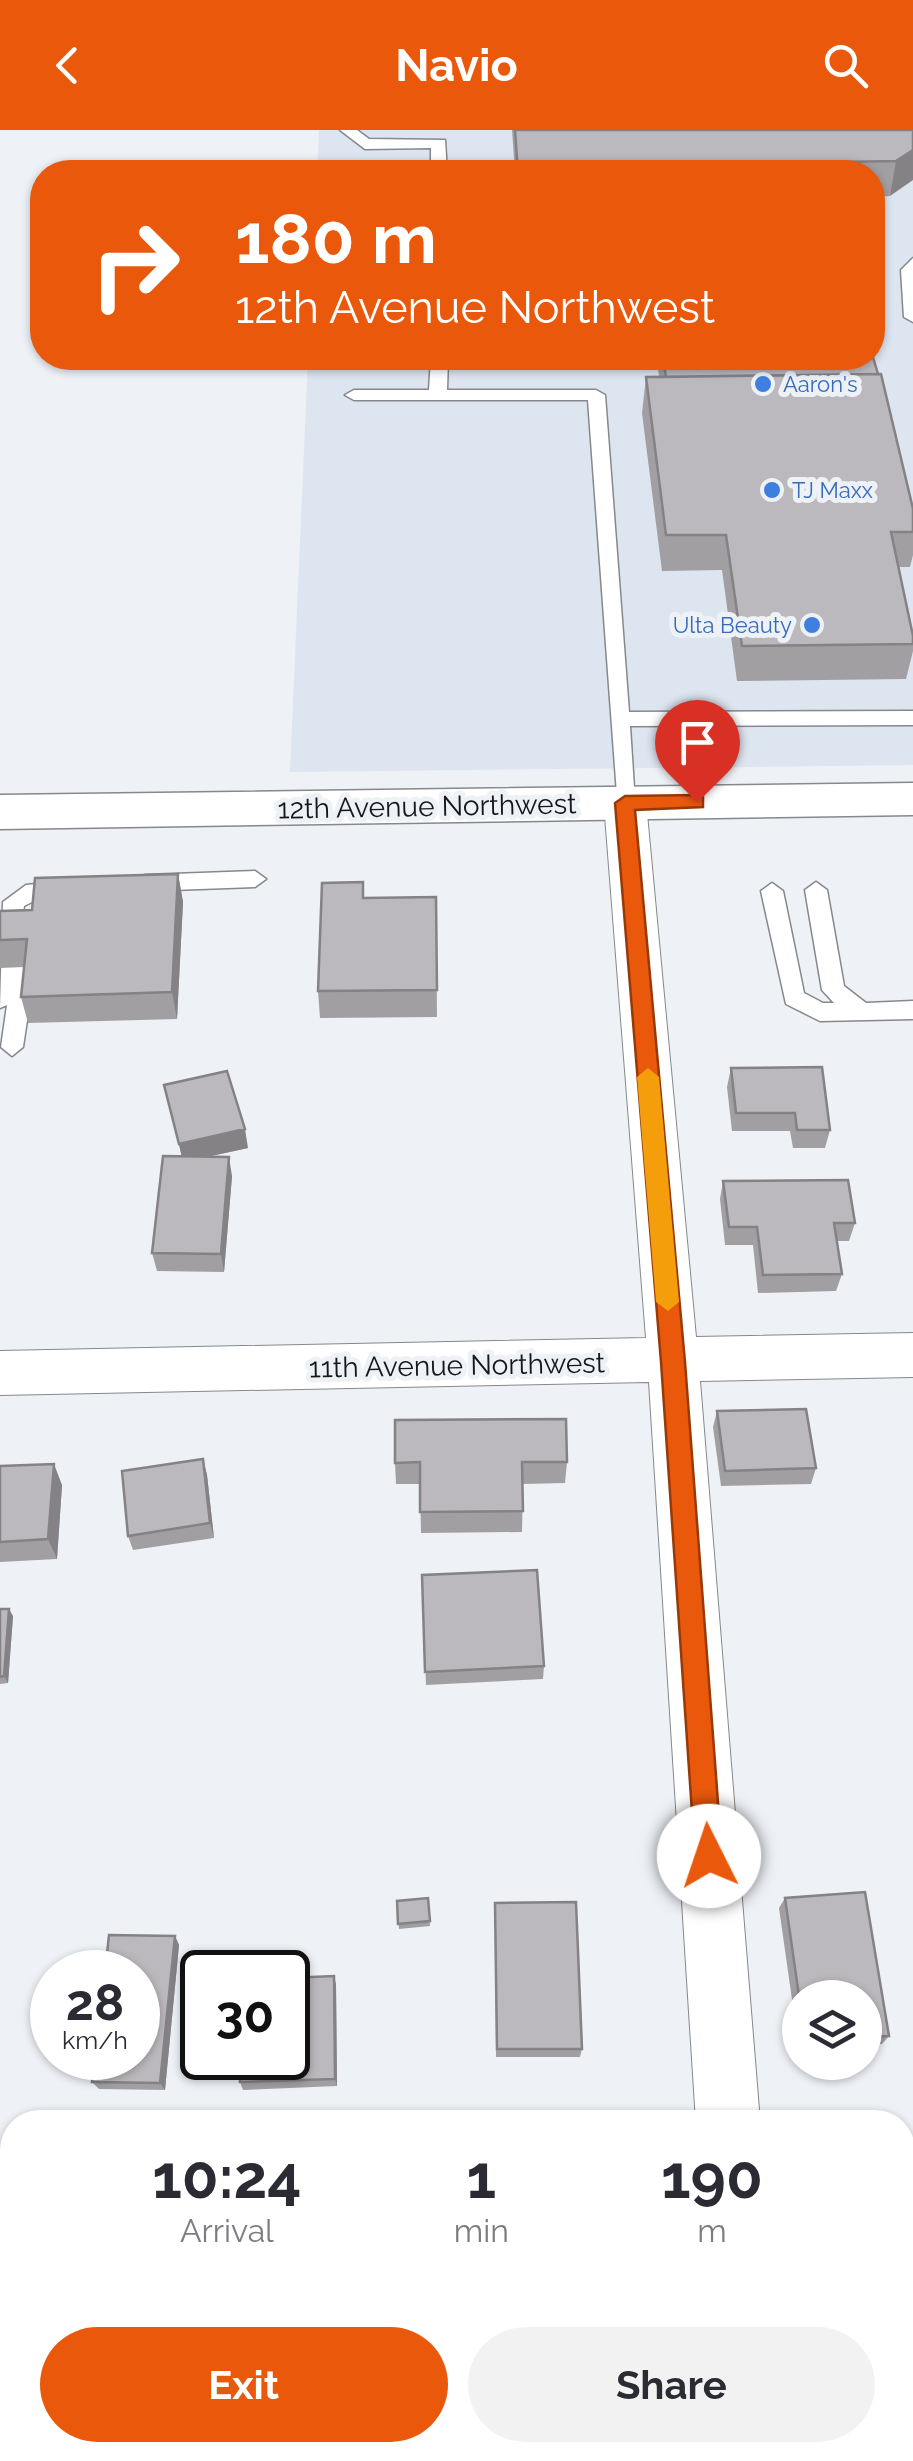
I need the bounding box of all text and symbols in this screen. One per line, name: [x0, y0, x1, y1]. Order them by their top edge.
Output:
icon: back: [40, 38, 95, 93]
icon: search: [818, 38, 873, 93]
text: Navio: [395, 39, 518, 92]
text: 180 m: [235, 197, 437, 279]
icon: right: [70, 200, 200, 330]
text: 12th Avenue Northwest: [235, 281, 715, 334]
place label: Aaron's: [783, 371, 858, 397]
marker: Aaron's: [752, 373, 774, 395]
place label: TJ Maxx: [792, 477, 873, 503]
marker: TJ Maxx: [761, 479, 783, 501]
place label: Ulta Beauty: [673, 612, 792, 638]
marker: Ulta Beauty: [801, 614, 823, 636]
pin: [655, 700, 740, 803]
icon: arrive: [670, 715, 725, 770]
street label: 12th Avenue Northwest: [277, 787, 577, 826]
street label: 11th Avenue Northwest: [309, 1346, 606, 1385]
position arrow: [657, 1804, 761, 1908]
speed limit sign: 30: [180, 1950, 310, 2080]
text: 28: [66, 1973, 124, 2032]
map controls: [782, 1980, 882, 2080]
button: layers: [782, 1980, 882, 2080]
text: km/h: [62, 2025, 128, 2055]
text: 10:24: [152, 2142, 302, 2212]
text: 1: [466, 2142, 496, 2212]
text: 190: [661, 2142, 763, 2212]
text: Arrival: [180, 2212, 274, 2249]
text: min: [454, 2212, 509, 2249]
text: m: [697, 2212, 727, 2249]
button: Exit: [40, 2327, 448, 2442]
button: Share: [468, 2327, 875, 2442]

